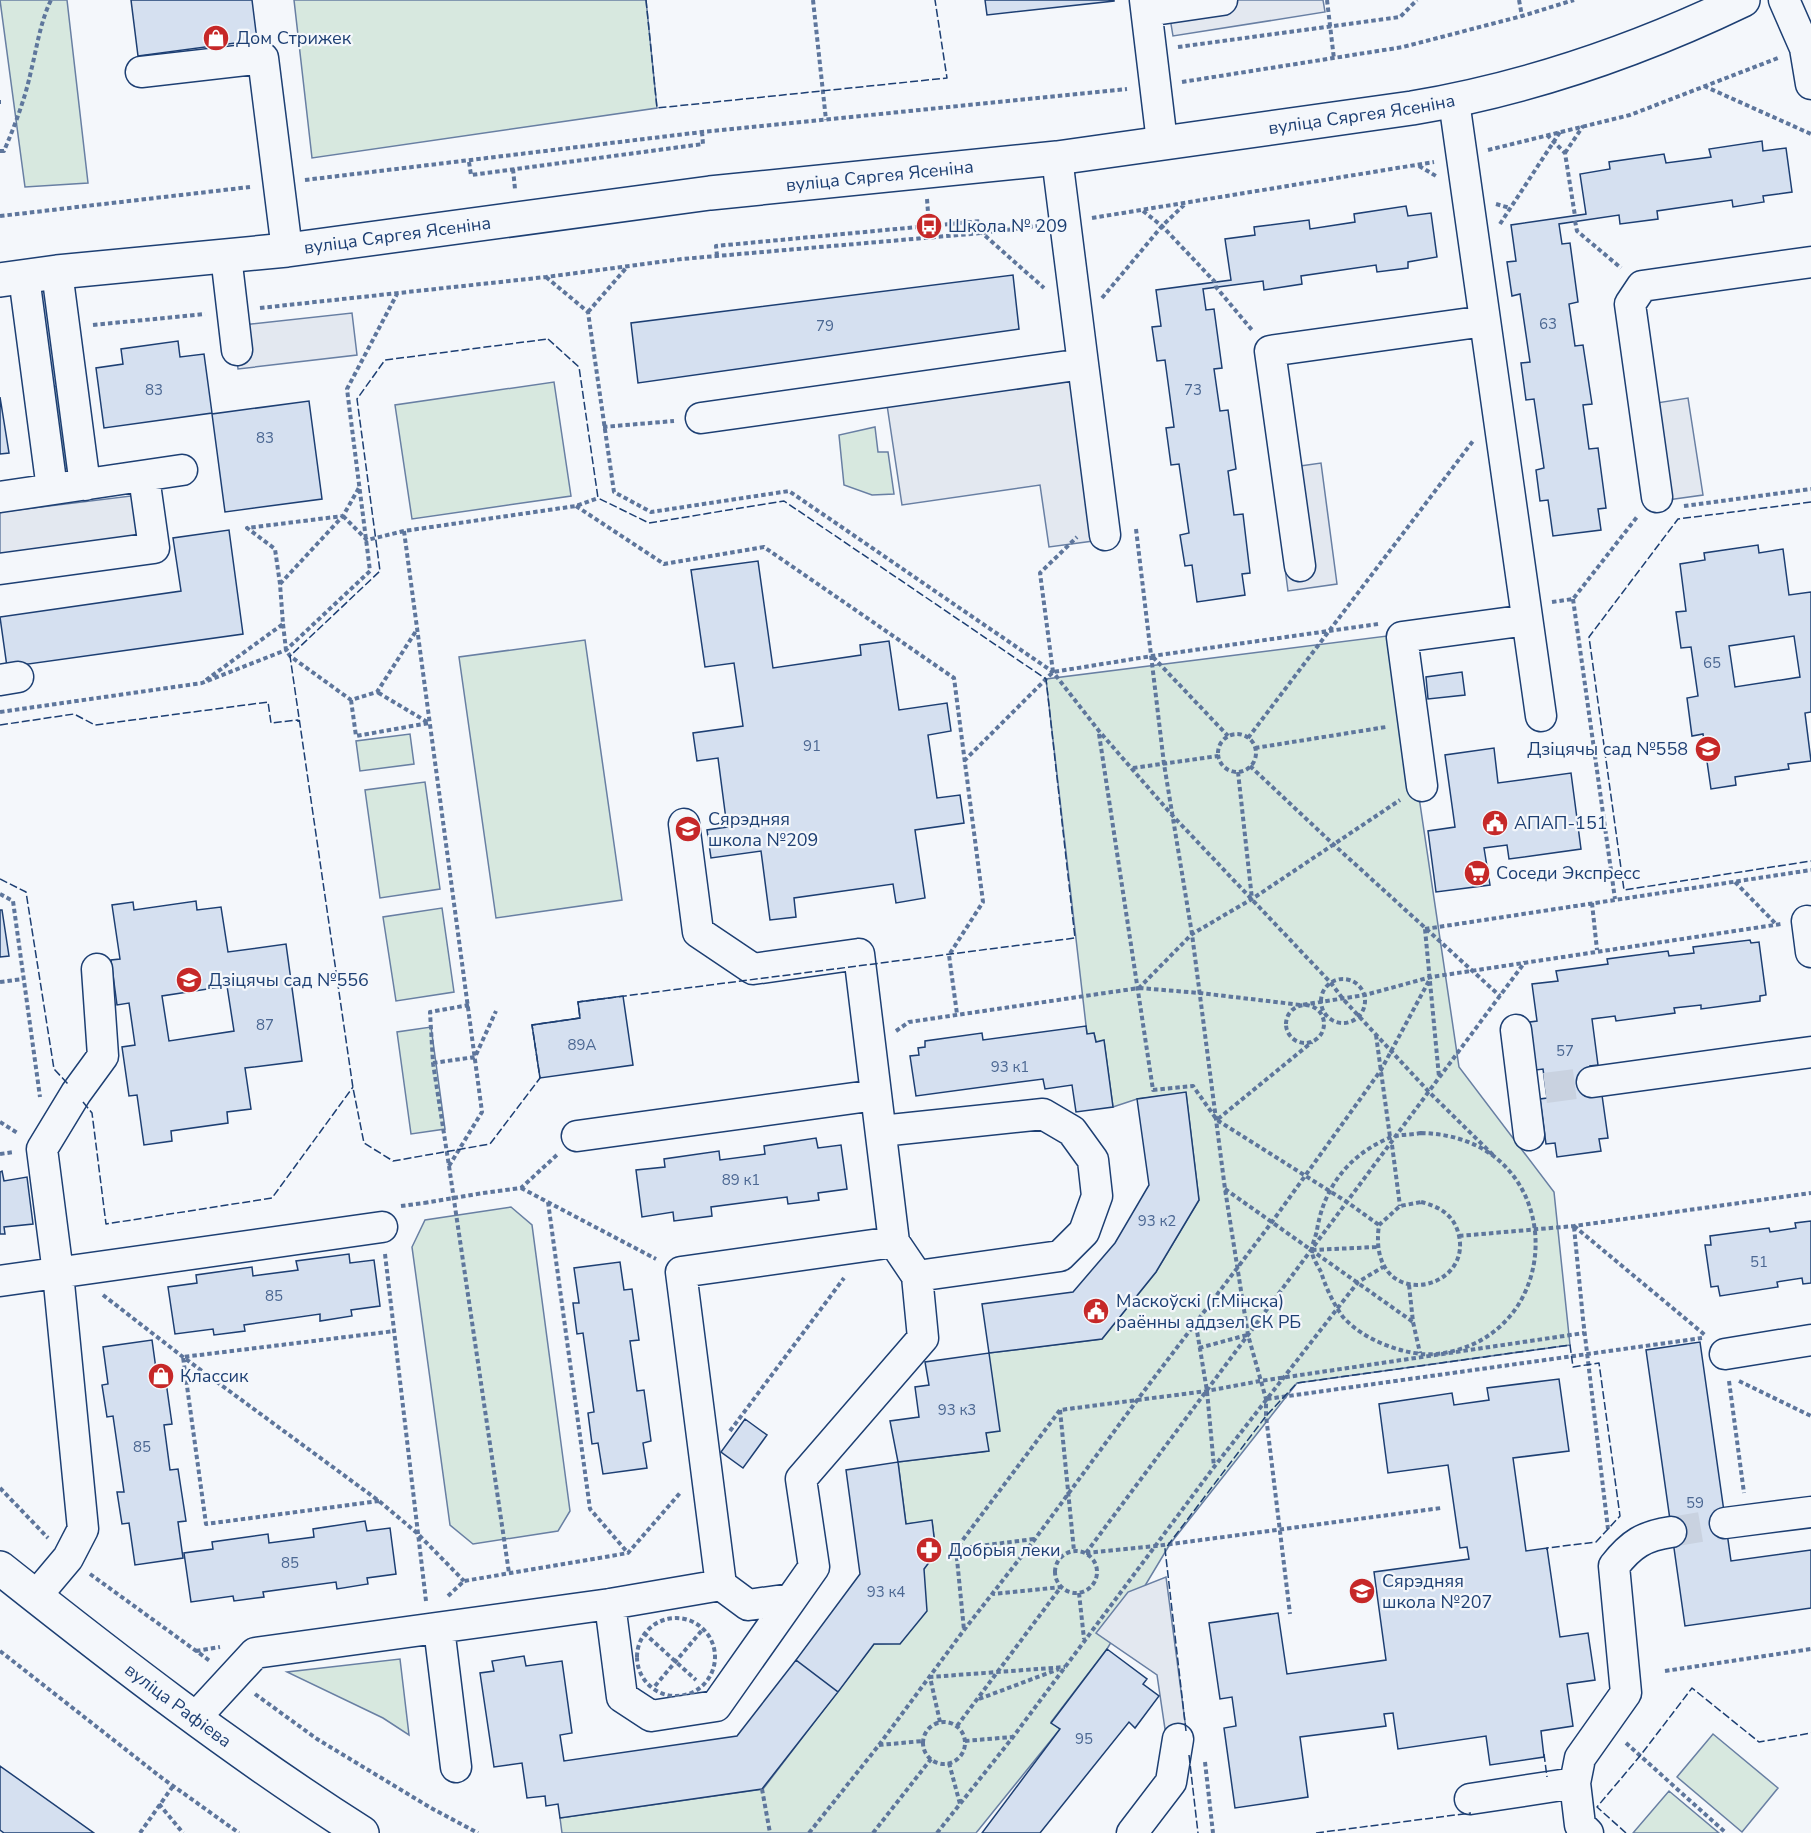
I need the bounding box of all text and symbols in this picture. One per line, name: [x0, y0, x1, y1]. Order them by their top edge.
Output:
shop icon: Дом Стрижек: [201, 23, 231, 53]
place label: Дом Стрижек: [236, 26, 352, 50]
street label: вуліца Сяргея Ясеніна: [1267, 88, 1457, 140]
street label: вуліца Сяргея Ясеніна: [785, 154, 975, 197]
street label: вуліца Сяргея Ясеніна: [302, 211, 492, 260]
bus stop icon: Школа № 209: [914, 211, 944, 241]
place label: Школа № 209: [948, 214, 1068, 238]
house number: 63: [1539, 314, 1557, 334]
house number: 79: [816, 316, 834, 336]
house number: 83: [145, 380, 163, 400]
house number: 73: [1184, 380, 1202, 400]
house number: 83: [256, 428, 274, 448]
house number: 65: [1703, 653, 1721, 673]
school or university icon: Дзіцячы сад №558: [1693, 734, 1723, 764]
house number: 91: [803, 736, 821, 756]
place label: Дзіцячы сад №558: [1527, 737, 1688, 761]
place label: Сярэдняя школа №209: [708, 807, 818, 852]
public building icon: АПАП-151: [1480, 808, 1510, 838]
place label: АПАП-151: [1514, 811, 1608, 835]
school or university icon: Сярэдняя школа №209: [673, 814, 703, 844]
supermarket icon: Соседи Экспресс: [1462, 858, 1492, 888]
place label: Соседи Экспресс: [1496, 861, 1641, 885]
school or university icon: Дзіцячы сад №556: [174, 965, 204, 995]
place label: Дзіцячы сад №556: [208, 968, 369, 992]
house number: 87: [256, 1015, 274, 1035]
house number: 89А: [568, 1035, 597, 1055]
house number: 57: [1556, 1041, 1574, 1061]
house number: 93 к1: [991, 1057, 1029, 1077]
house number: 89 к1: [722, 1170, 760, 1190]
house number: 93 к2: [1138, 1211, 1176, 1231]
house number: 51: [1750, 1252, 1768, 1272]
house number: 85: [265, 1286, 283, 1306]
place label: Маскоўскі (г.Мінска) раённы аддзел СК РБ: [1116, 1289, 1301, 1334]
public building icon: Маскоўскі (г.Мінска) раённы аддзел СК РБ: [1081, 1296, 1111, 1326]
shop icon: Классик: [146, 1361, 176, 1391]
place label: Классик: [180, 1364, 249, 1388]
house number: 93 к3: [938, 1400, 976, 1420]
house number: 85: [133, 1437, 151, 1457]
house number: 59: [1686, 1493, 1704, 1513]
pharmacy icon: Добрыя леки: [914, 1535, 944, 1565]
place label: Добрыя леки: [948, 1538, 1061, 1562]
house number: 85: [281, 1553, 299, 1573]
place label: Сярэдняя школа №207: [1382, 1569, 1492, 1614]
school or university icon: Сярэдняя школа №207: [1347, 1576, 1377, 1606]
house number: 93 к4: [867, 1582, 905, 1602]
street label: вуліца Рафіева: [120, 1658, 236, 1753]
house number: 95: [1075, 1729, 1093, 1749]

